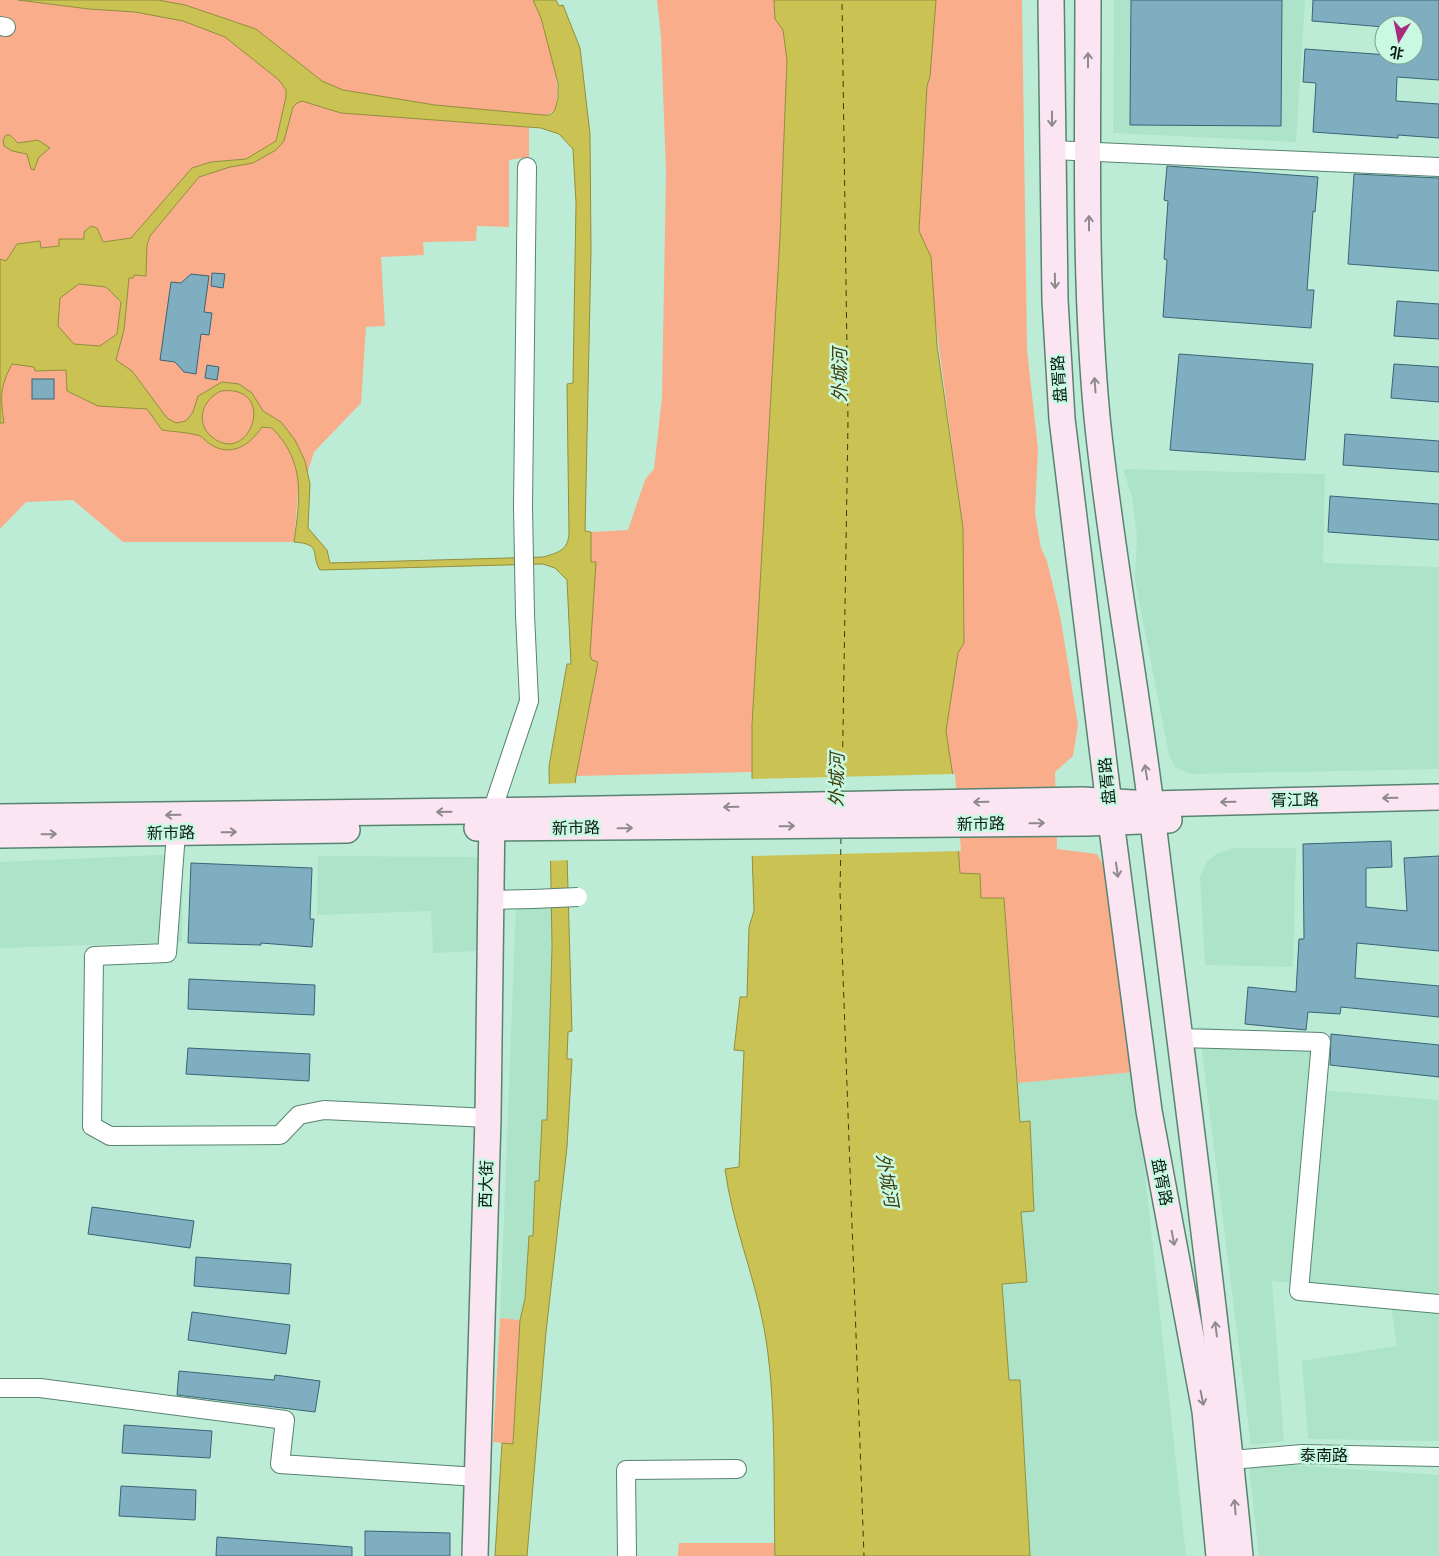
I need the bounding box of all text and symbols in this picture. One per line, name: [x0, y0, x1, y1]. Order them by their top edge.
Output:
north arrow: [1374, 15, 1424, 65]
text: 北: [1388, 43, 1405, 62]
one-way arrow: [1083, 53, 1093, 69]
one-way arrow: [1047, 110, 1057, 126]
one-way arrow: [1084, 215, 1094, 232]
one-way arrow: [1050, 273, 1059, 289]
water label: 外城河: [829, 345, 851, 402]
street label: 盘胥路: [1048, 354, 1070, 404]
one-way arrow: [1090, 378, 1100, 394]
water label: 外城河: [826, 750, 849, 807]
street label: 盘胥路: [1095, 756, 1119, 806]
one-way arrow: [1141, 764, 1151, 780]
street label: 胥江路: [1271, 790, 1319, 810]
one-way arrow: [1383, 793, 1399, 803]
one-way arrow: [973, 797, 990, 807]
one-way arrow: [1220, 797, 1236, 807]
one-way arrow: [723, 802, 740, 812]
one-way arrow: [436, 807, 452, 817]
one-way arrow: [165, 810, 182, 820]
street label: 新市路: [957, 814, 1005, 834]
street label: 新市路: [552, 818, 600, 838]
one-way arrow: [1029, 818, 1045, 828]
one-way arrow: [779, 821, 795, 831]
street label: 新市路: [147, 823, 195, 843]
one-way arrow: [616, 823, 633, 833]
one-way arrow: [220, 827, 236, 837]
one-way arrow: [40, 830, 56, 839]
one-way arrow: [1112, 861, 1122, 877]
water label: 外城河: [871, 1152, 903, 1211]
street label: 盘胥路: [1148, 1157, 1176, 1207]
street label: 西大街: [476, 1160, 496, 1208]
one-way arrow: [1168, 1230, 1178, 1246]
one-way arrow: [1211, 1321, 1221, 1337]
one-way arrow: [1198, 1389, 1208, 1405]
street label: 泰南路: [1300, 1446, 1348, 1465]
one-way arrow: [1231, 1500, 1240, 1516]

